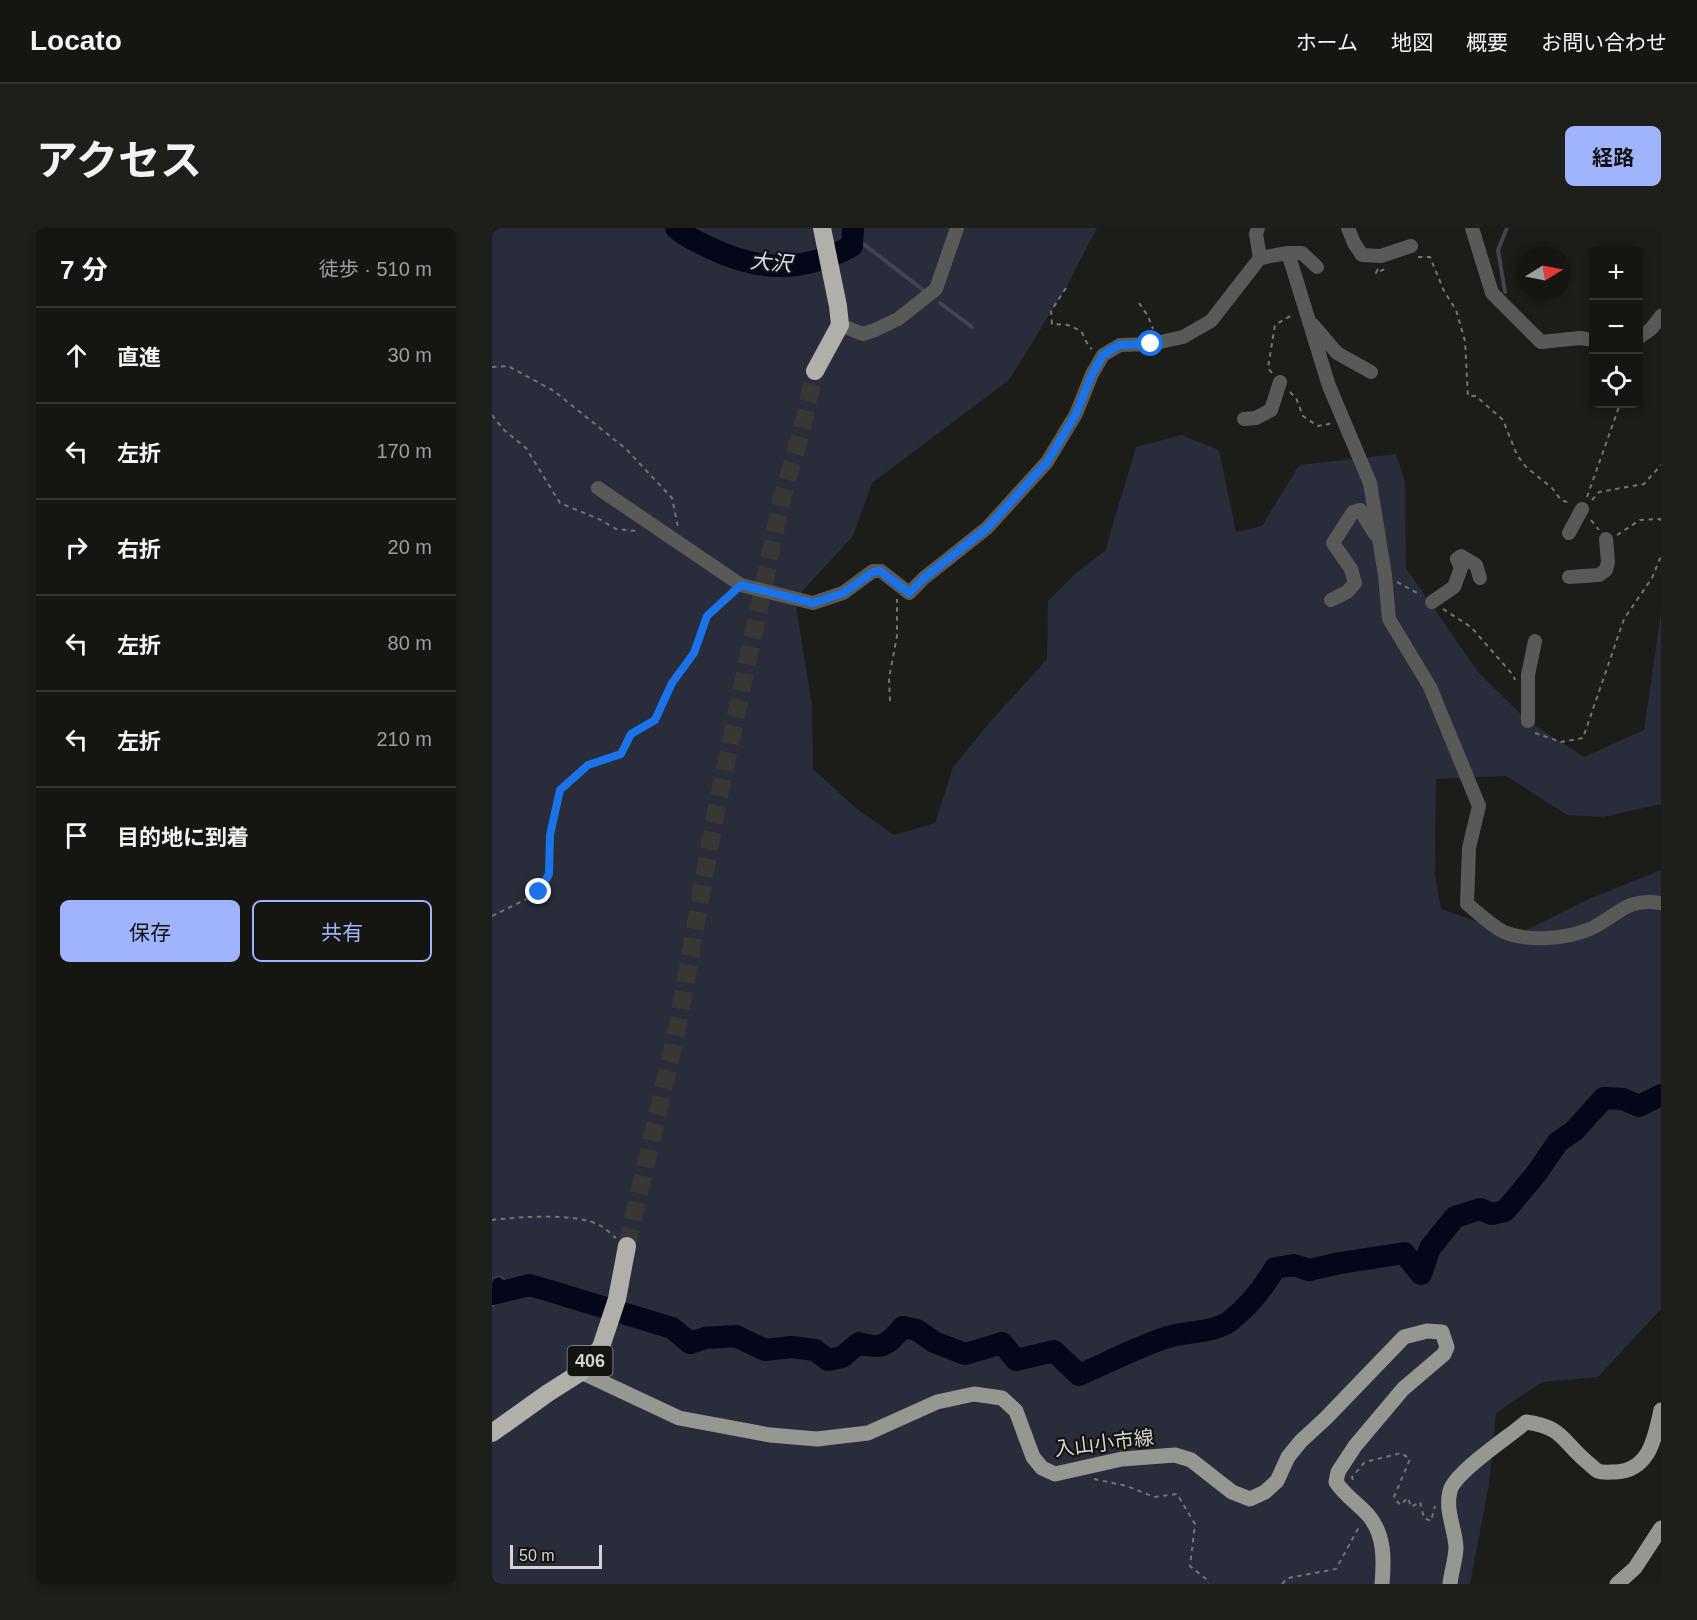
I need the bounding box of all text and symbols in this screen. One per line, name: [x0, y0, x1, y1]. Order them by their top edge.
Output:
text: Locato: [30, 25, 122, 56]
text: ホーム: [1296, 31, 1358, 54]
text: 地図: [1391, 31, 1433, 54]
text: 概要: [1466, 31, 1508, 54]
text: お問い合わせ: [1541, 31, 1667, 54]
button: 経路: [1565, 126, 1661, 186]
text: アクセス: [36, 137, 202, 184]
north arrow: [1517, 246, 1571, 300]
map controls: [1589, 246, 1643, 408]
button: +: [1589, 246, 1643, 300]
water label: 大沢: [749, 249, 796, 276]
text: 7 分: [60, 255, 108, 285]
text: 徒歩 · 510 m: [319, 258, 432, 280]
button: −: [1589, 300, 1643, 354]
route start: [1137, 330, 1163, 356]
icon: ahead: [60, 339, 93, 372]
text: 30 m: [388, 344, 432, 366]
text: 直進: [117, 345, 161, 370]
button: locate: [1589, 354, 1643, 408]
icon: left: [60, 435, 93, 468]
text: 170 m: [376, 440, 432, 462]
text: 左折: [117, 441, 161, 466]
icon: right: [60, 531, 93, 564]
text: 20 m: [388, 536, 432, 558]
text: 右折: [117, 537, 161, 562]
icon: left: [60, 627, 93, 660]
text: 80 m: [388, 632, 432, 654]
text: 左折: [117, 633, 161, 658]
icon: left: [60, 723, 93, 756]
text: 210 m: [376, 728, 432, 750]
text: 左折: [117, 729, 161, 754]
icon: arrive: [60, 819, 93, 852]
text: 目的地に到着: [117, 825, 249, 850]
route end: [525, 878, 551, 904]
button: 保存: [60, 900, 240, 962]
button: 共有: [252, 900, 432, 962]
road number: 406: [568, 1346, 612, 1376]
street label: 入山小市線: [1053, 1426, 1155, 1460]
scale bar: [510, 1542, 602, 1570]
text: 50 m: [519, 1547, 555, 1564]

